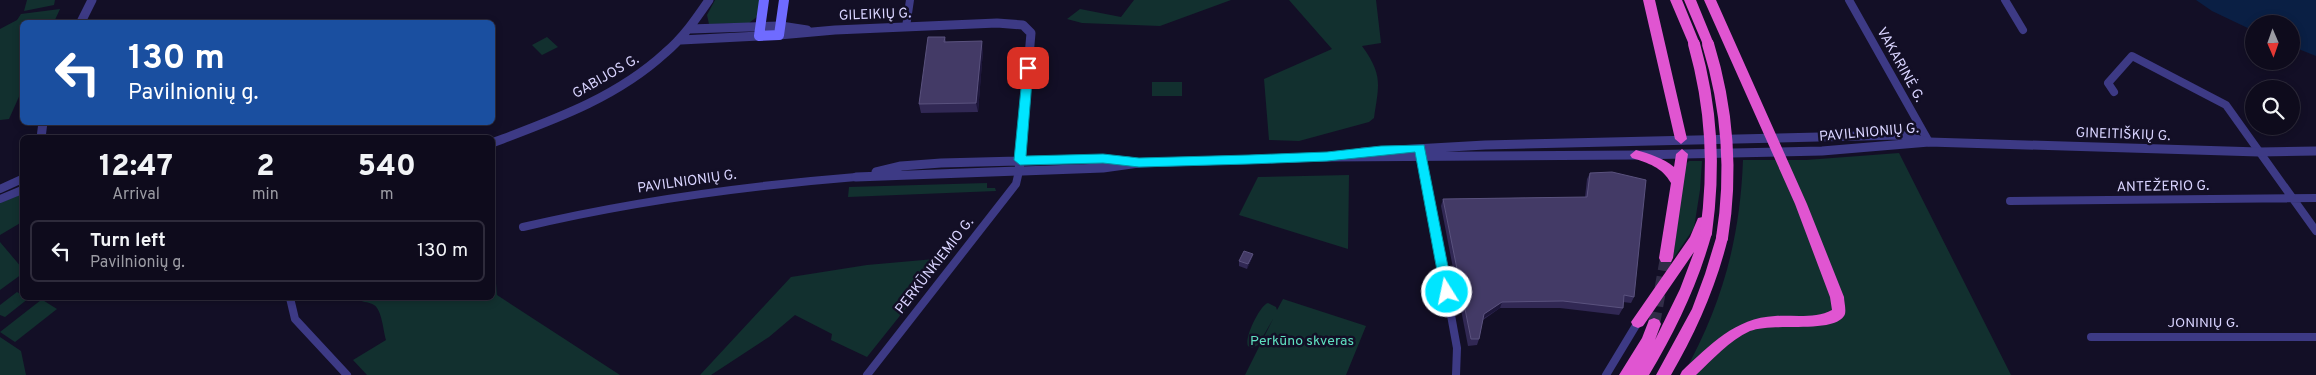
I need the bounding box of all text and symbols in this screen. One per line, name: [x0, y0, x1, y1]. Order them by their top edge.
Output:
street label: GILEIKIŲ G.: [838, 5, 912, 25]
north arrow: [2245, 15, 2300, 70]
map controls: [2245, 15, 2300, 135]
street label: VAKARINĖ G.: [1872, 24, 1928, 105]
text: 130 m: [128, 37, 225, 81]
icon: left: [45, 40, 110, 105]
pin: [1007, 47, 1049, 89]
street label: GABIJOS G.: [570, 51, 642, 103]
icon: arrive: [1014, 54, 1042, 82]
text: Pavilnionių g.: [128, 80, 259, 107]
button: search: [2245, 80, 2300, 135]
street label: PAVILNIONIŲ G.: [1818, 120, 1920, 146]
street label: GINEITIŠKIŲ G.: [2075, 124, 2171, 145]
text: 12:47: [99, 149, 173, 186]
text: 2: [256, 149, 275, 186]
text: 540: [358, 149, 416, 186]
street label: PAVILNIONIŲ G.: [636, 167, 738, 197]
street label: ANTEŽERIO G.: [2117, 177, 2209, 196]
text: Arrival: [112, 185, 160, 205]
text: min: [252, 185, 279, 205]
text: m: [380, 185, 394, 205]
street label: PERKŪNKIEMIO G.: [892, 214, 978, 318]
text: Turn left: [90, 229, 166, 253]
icon: left: [47, 237, 75, 265]
text: 130 m: [417, 239, 468, 263]
text: Pavilnionių g.: [90, 253, 185, 273]
position arrow: [1420, 265, 1472, 317]
street label: JONINIŲ G.: [2167, 315, 2239, 332]
park label: Perkūno skveras: [1250, 333, 1354, 350]

